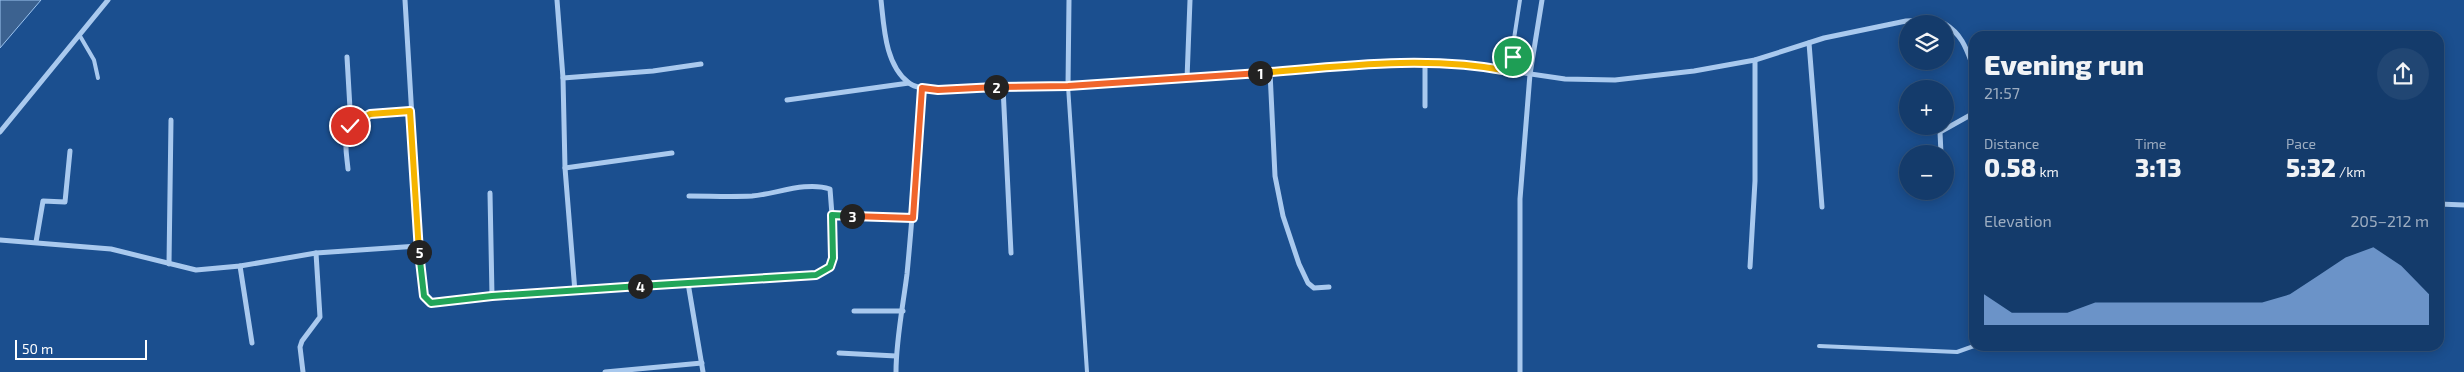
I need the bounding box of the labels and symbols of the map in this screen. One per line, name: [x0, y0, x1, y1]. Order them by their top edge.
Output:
pin: [1492, 36, 1534, 78]
pin: 1: [1248, 60, 1272, 86]
pin: 2: [984, 74, 1008, 100]
pin: [329, 105, 371, 147]
pin: 3: [840, 204, 864, 228]
pin: 5: [406, 240, 432, 264]
pin: 4: [628, 274, 652, 298]
scale bar: [15, 337, 148, 360]

